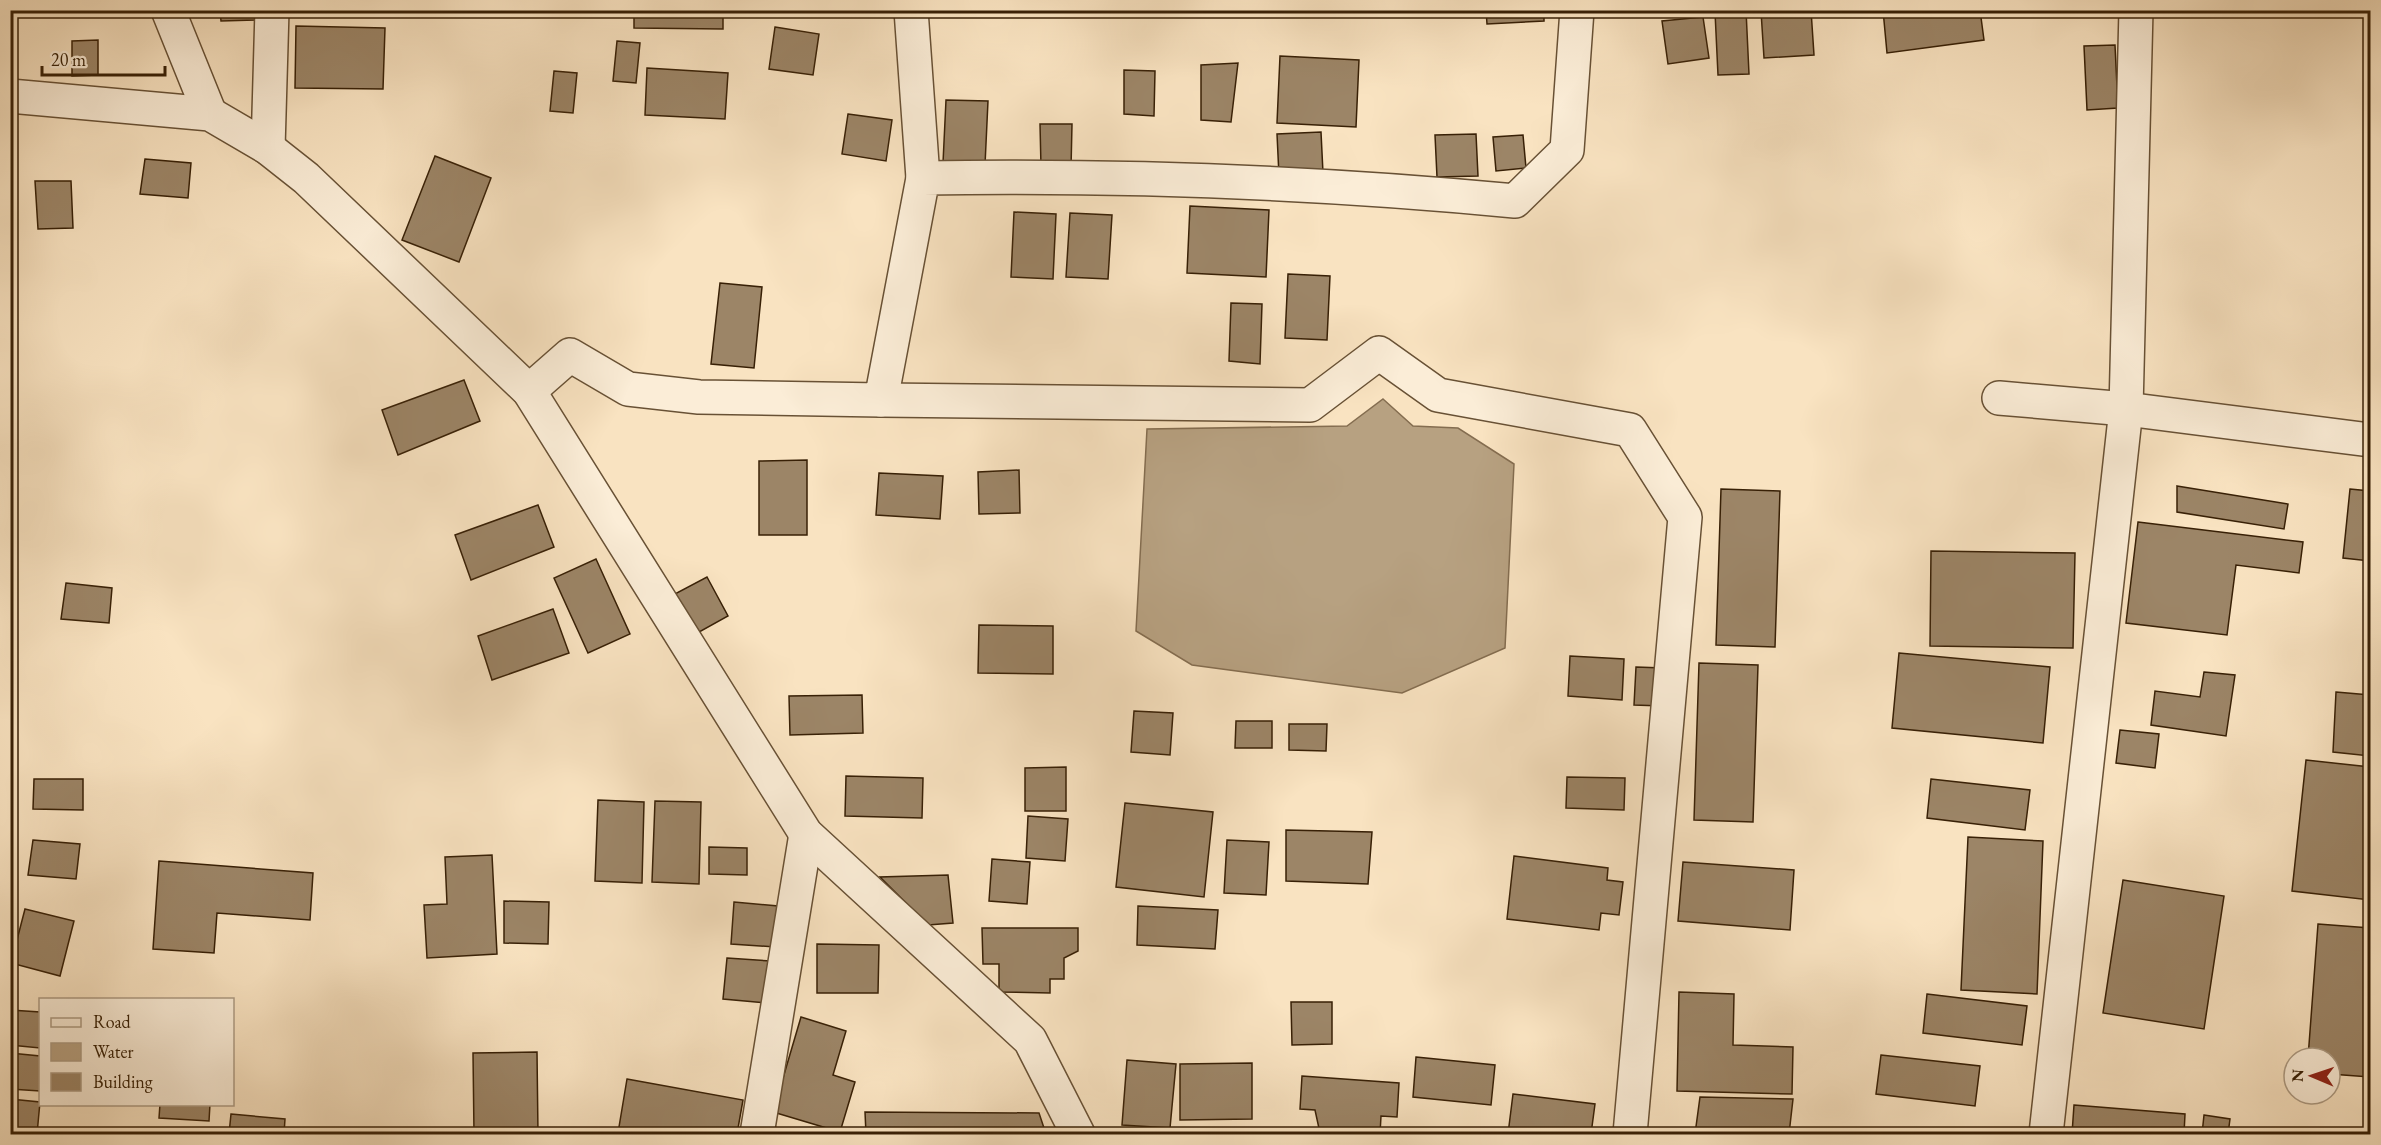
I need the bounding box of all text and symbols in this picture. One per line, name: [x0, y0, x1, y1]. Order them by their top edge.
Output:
scale bar: [42, 39, 165, 77]
text: 20 m: [51, 48, 86, 71]
legend: [39, 998, 234, 1106]
text: Road: [93, 1010, 132, 1033]
text: Water: [93, 1040, 134, 1063]
north arrow: [2282, 1046, 2342, 1106]
text: N: [2287, 1069, 2308, 1082]
text: Building: [93, 1070, 153, 1093]

